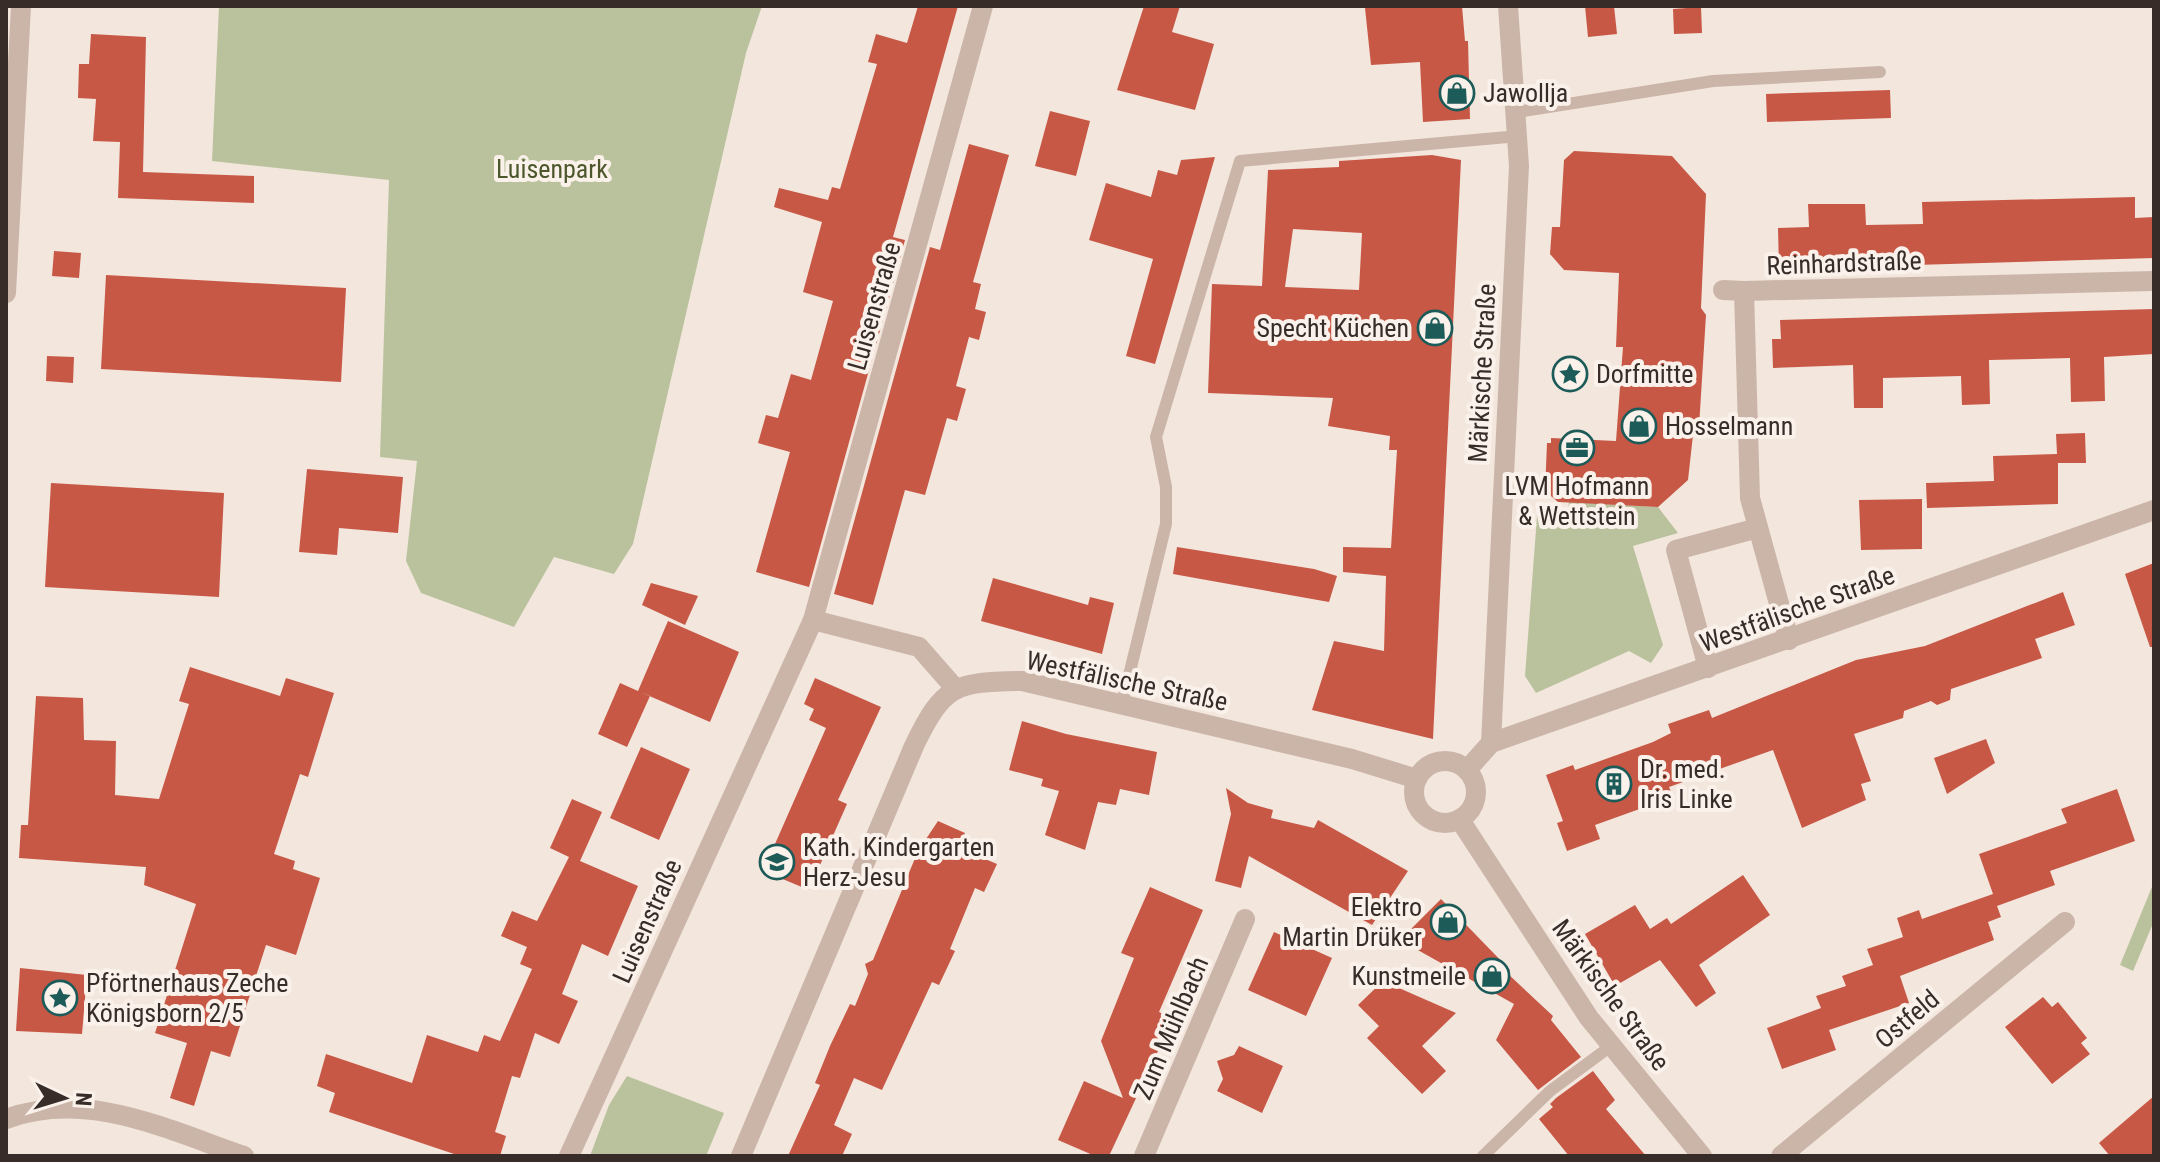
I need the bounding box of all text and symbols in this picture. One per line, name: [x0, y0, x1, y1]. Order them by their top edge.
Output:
shop icon: Jawollja: [1438, 74, 1476, 112]
place label: Jawollja: [1483, 78, 1568, 108]
park label: Luisenpark: [496, 154, 608, 184]
street label: Luisenstraße: [841, 238, 907, 374]
street label: Reinhardstraße: [1766, 245, 1922, 281]
street label: Märkische Straße: [1462, 283, 1502, 463]
shop icon: Specht Küchen: [1416, 309, 1454, 347]
place label: Specht Küchen: [1256, 313, 1409, 343]
place icon: Dorfmitte: [1551, 355, 1589, 393]
place label: Dorfmitte: [1596, 359, 1693, 389]
shop icon: Hosselmann: [1620, 407, 1658, 445]
place label: Hosselmann: [1665, 411, 1793, 441]
office icon: LVM Hofmann & Wettstein: [1558, 429, 1596, 467]
place label: LVM Hofmann & Wettstein: [1505, 471, 1649, 531]
street label: Westfälische Straße: [1695, 560, 1899, 658]
street label: Westfälische Straße: [1024, 645, 1230, 717]
place label: Dr. med. Iris Linke: [1640, 754, 1733, 814]
building icon: Dr. med. Iris Linke: [1595, 765, 1633, 803]
place label: Kath. Kindergarten Herz-Jesu: [803, 832, 995, 892]
school or university icon: Kath. Kindergarten Herz-Jesu: [758, 843, 796, 881]
street label: Luisenstraße: [606, 855, 688, 987]
place label: Elektro Martin Drüker: [1282, 892, 1422, 952]
shop icon: Elektro Martin Drüker: [1429, 903, 1467, 941]
street label: Märkische Straße: [1546, 914, 1676, 1076]
street label: Zum Mühlbach: [1127, 952, 1215, 1104]
shop icon: Kunstmeile: [1473, 957, 1511, 995]
place label: Kunstmeile: [1352, 961, 1466, 991]
place label: Pförtnerhaus Zeche Königsborn 2/5: [86, 968, 288, 1028]
place icon: Pförtnerhaus Zeche Königsborn 2/5: [41, 979, 79, 1017]
street label: Ostfeld: [1869, 984, 1945, 1054]
north arrow: [24, 1058, 104, 1138]
text: N: [71, 1092, 96, 1107]

